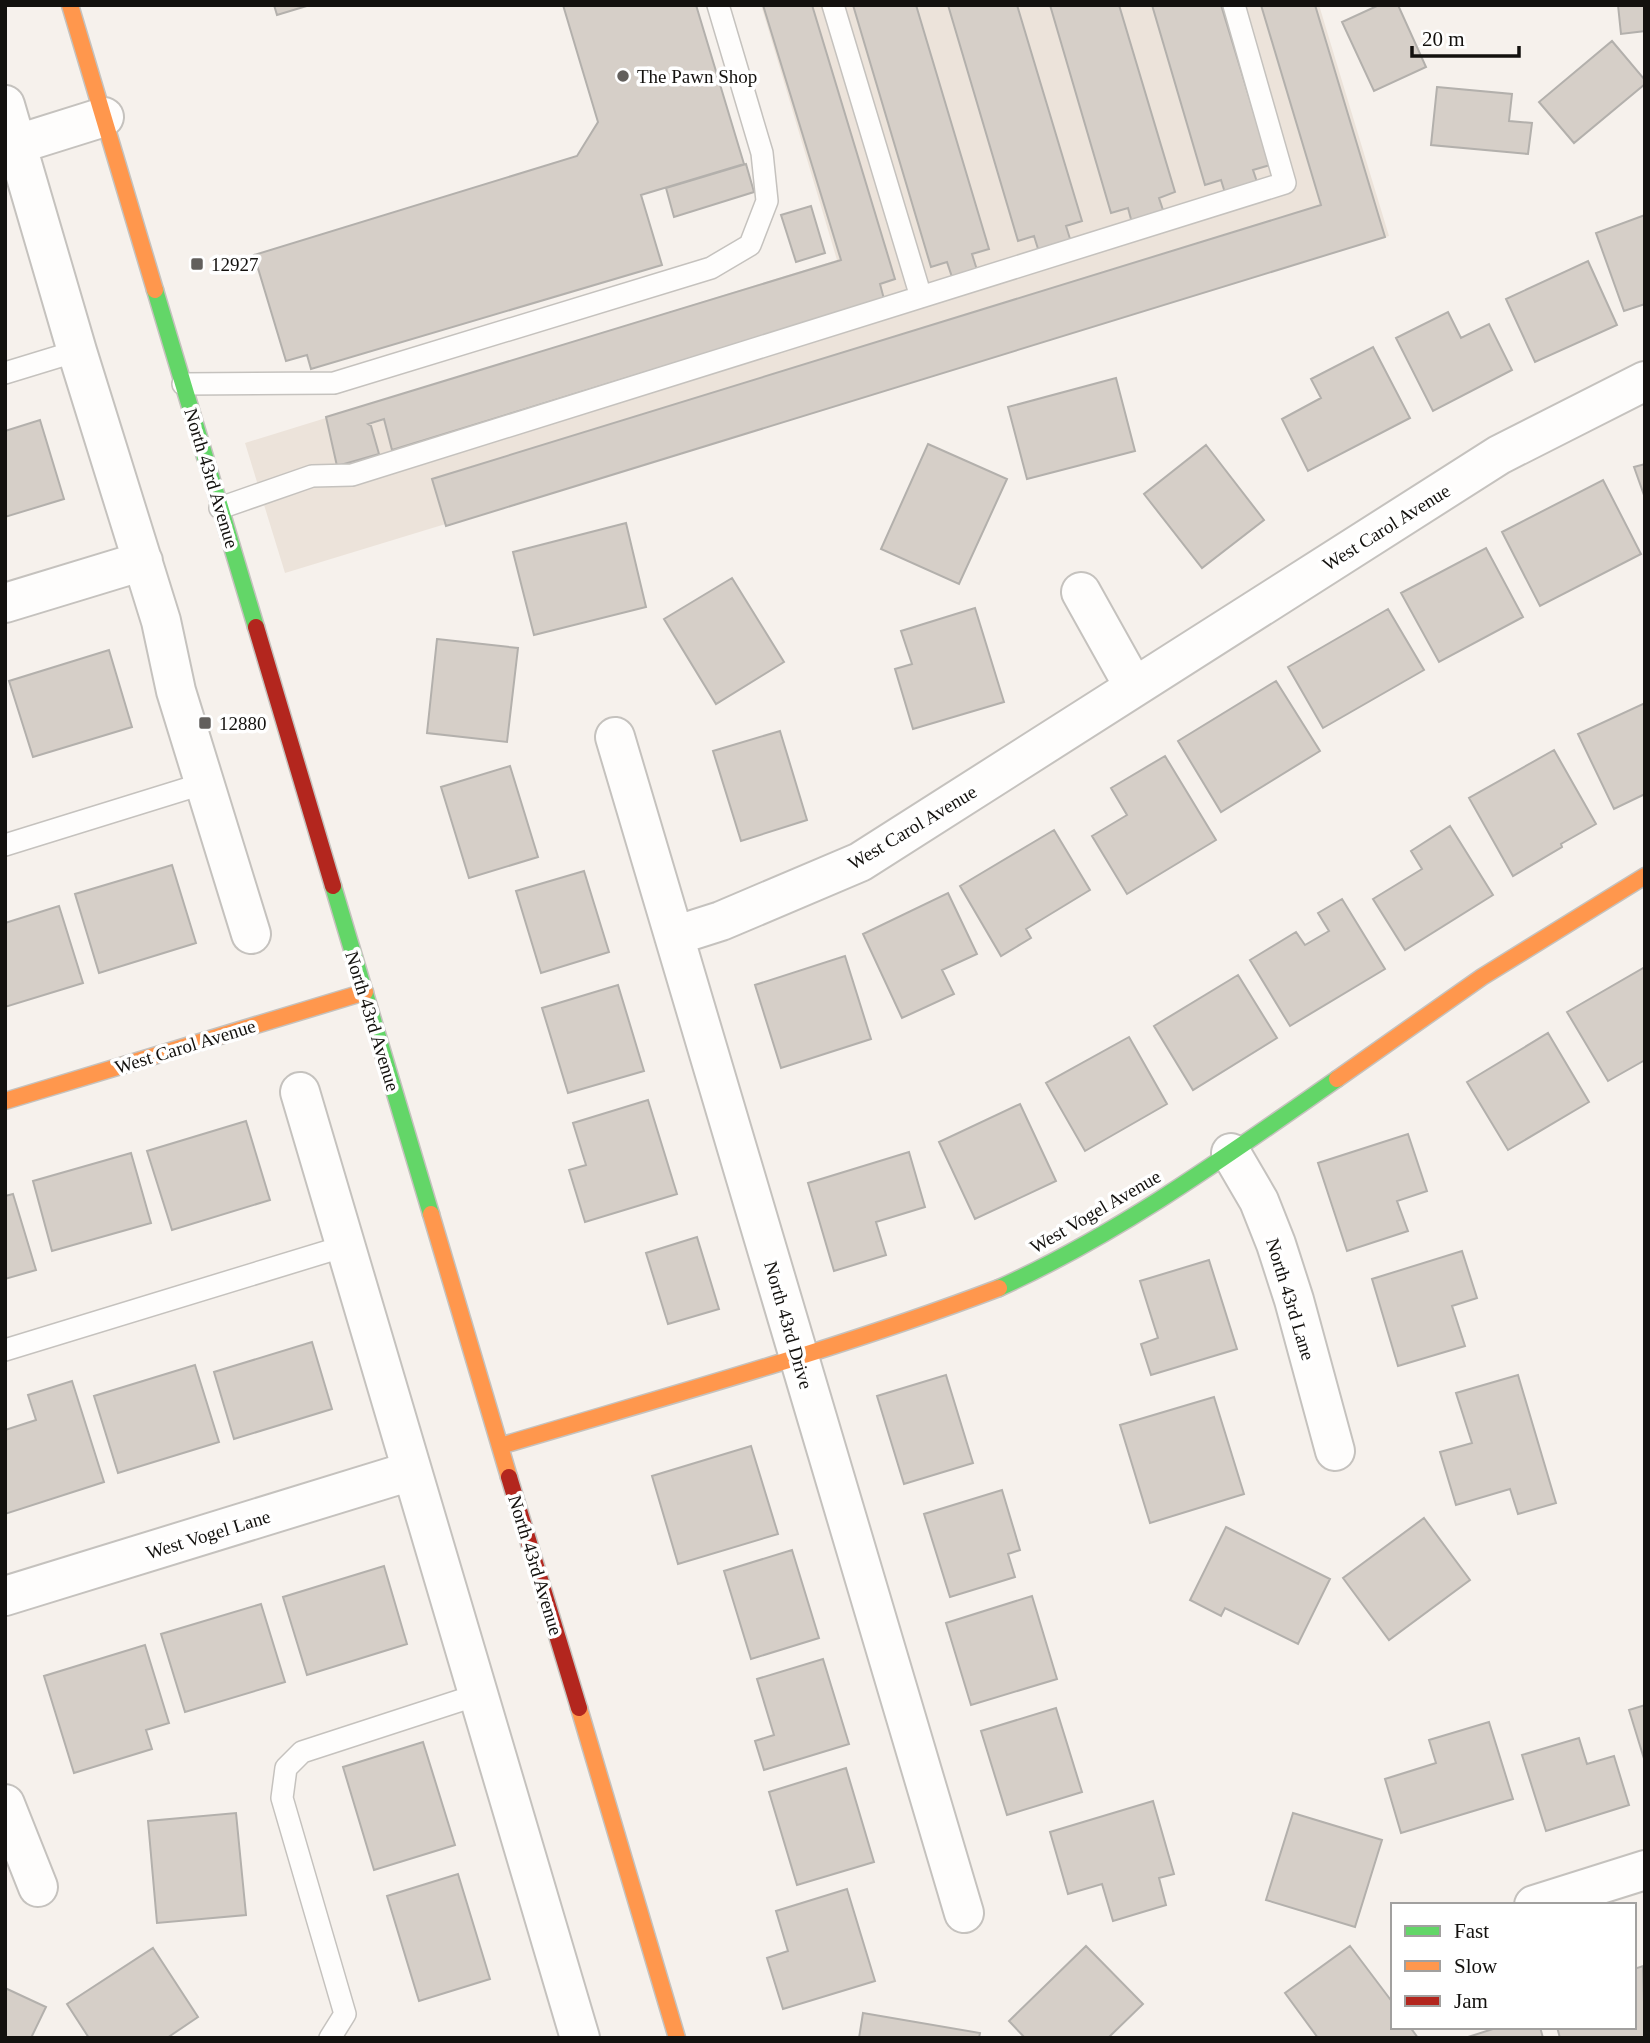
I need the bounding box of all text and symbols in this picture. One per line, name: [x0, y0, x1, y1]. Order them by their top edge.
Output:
scale bar: [1412, 14, 1519, 58]
text: 20 m: [1422, 27, 1465, 51]
place label: The Pawn Shop: [637, 66, 757, 87]
marker: The Pawn Shop: [615, 68, 631, 84]
place label: 12927: [211, 254, 259, 275]
marker: 12927: [189, 256, 205, 272]
street label: North 43rd Avenue: [180, 406, 243, 551]
street label: West Carol Avenue: [1319, 480, 1454, 575]
place label: 12880: [219, 713, 267, 734]
marker: 12880: [197, 715, 213, 731]
street label: West Carol Avenue: [844, 781, 980, 874]
street label: North 43rd Avenue: [341, 949, 404, 1094]
street label: West Carol Avenue: [112, 1015, 258, 1078]
street label: West Vogel Avenue: [1026, 1166, 1164, 1257]
street label: North 43rd Lane: [1262, 1236, 1319, 1363]
street label: North 43rd Drive: [760, 1259, 817, 1391]
street label: North 43rd Avenue: [504, 1493, 567, 1638]
street label: West Vogel Lane: [144, 1506, 273, 1563]
legend: [1391, 1903, 1636, 2029]
text: Fast: [1454, 1919, 1489, 1943]
text: Slow: [1454, 1954, 1498, 1978]
text: Jam: [1454, 1989, 1488, 2013]

